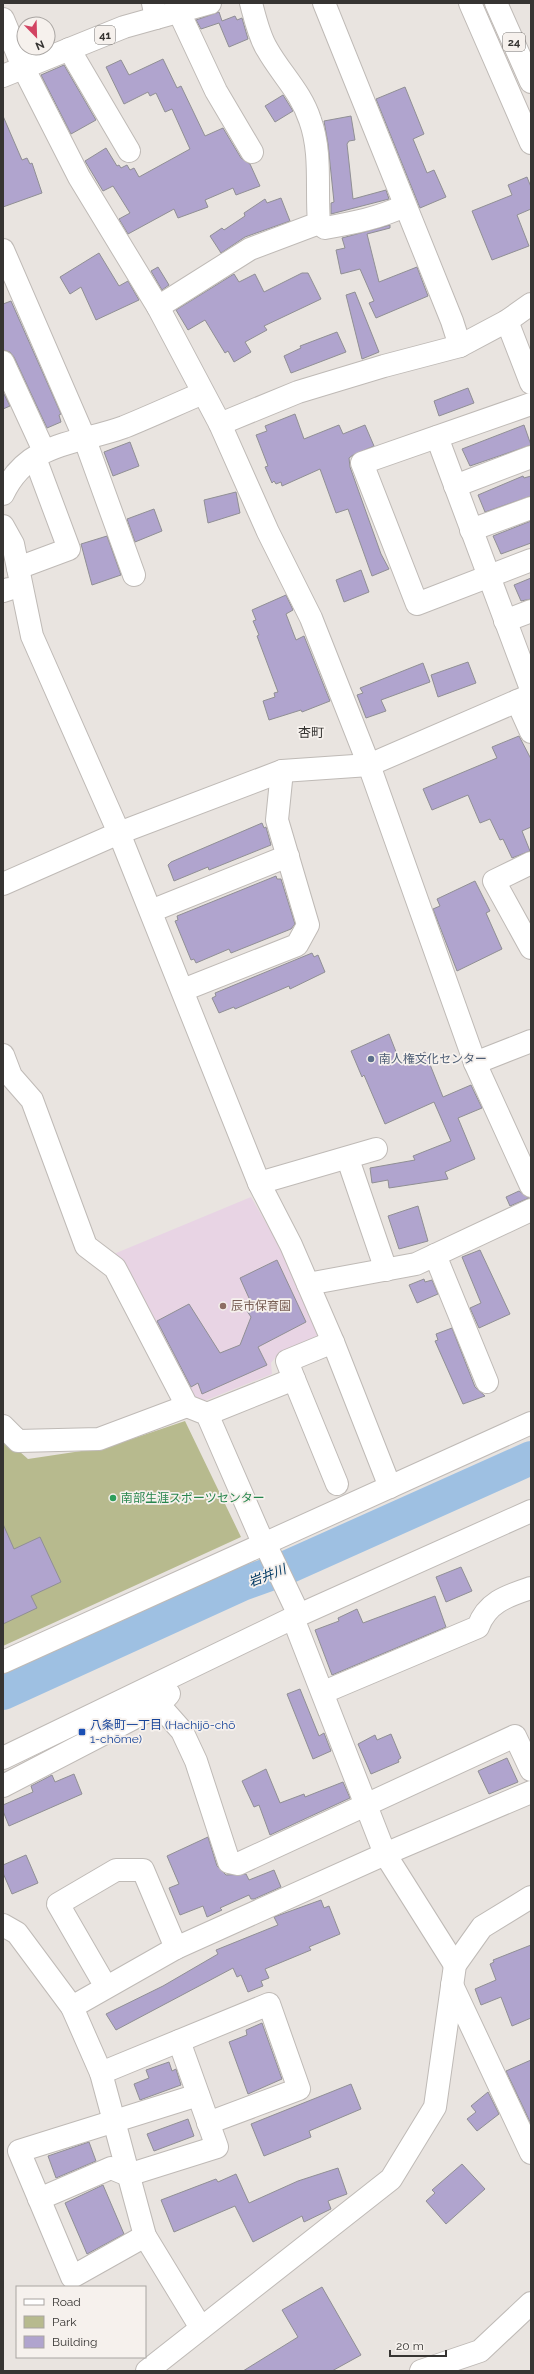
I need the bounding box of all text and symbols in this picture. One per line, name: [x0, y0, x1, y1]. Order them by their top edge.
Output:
north arrow: [16, 16, 56, 56]
road number: 41: [95, 26, 115, 44]
road number: 24: [503, 33, 525, 51]
text: N: [33, 37, 46, 52]
district label: 杏町: [298, 725, 324, 740]
place label: 南人権文化センター: [379, 1052, 487, 1066]
marker: 南人権文化センター: [366, 1054, 376, 1064]
place label: 辰市保育園: [231, 1299, 291, 1313]
marker: 辰市保育園: [218, 1301, 228, 1311]
place label: 南部生涯スポーツセンター: [121, 1491, 265, 1505]
marker: 南部生涯スポーツセンター: [108, 1493, 118, 1503]
water label: 岩井川: [246, 1561, 290, 1589]
place label: 八条町一丁目 (Hachijō-chō 1-chōme): [90, 1718, 235, 1746]
marker: 八条町一丁目 (Hachijō-chō 1-chōme): [77, 1727, 87, 1737]
legend: [16, 2286, 146, 2358]
text: Road: [52, 2295, 81, 2309]
text: Park: [52, 2315, 77, 2329]
scale bar: [390, 2332, 446, 2358]
text: Building: [52, 2335, 98, 2349]
text: 20 m: [396, 2339, 424, 2353]

